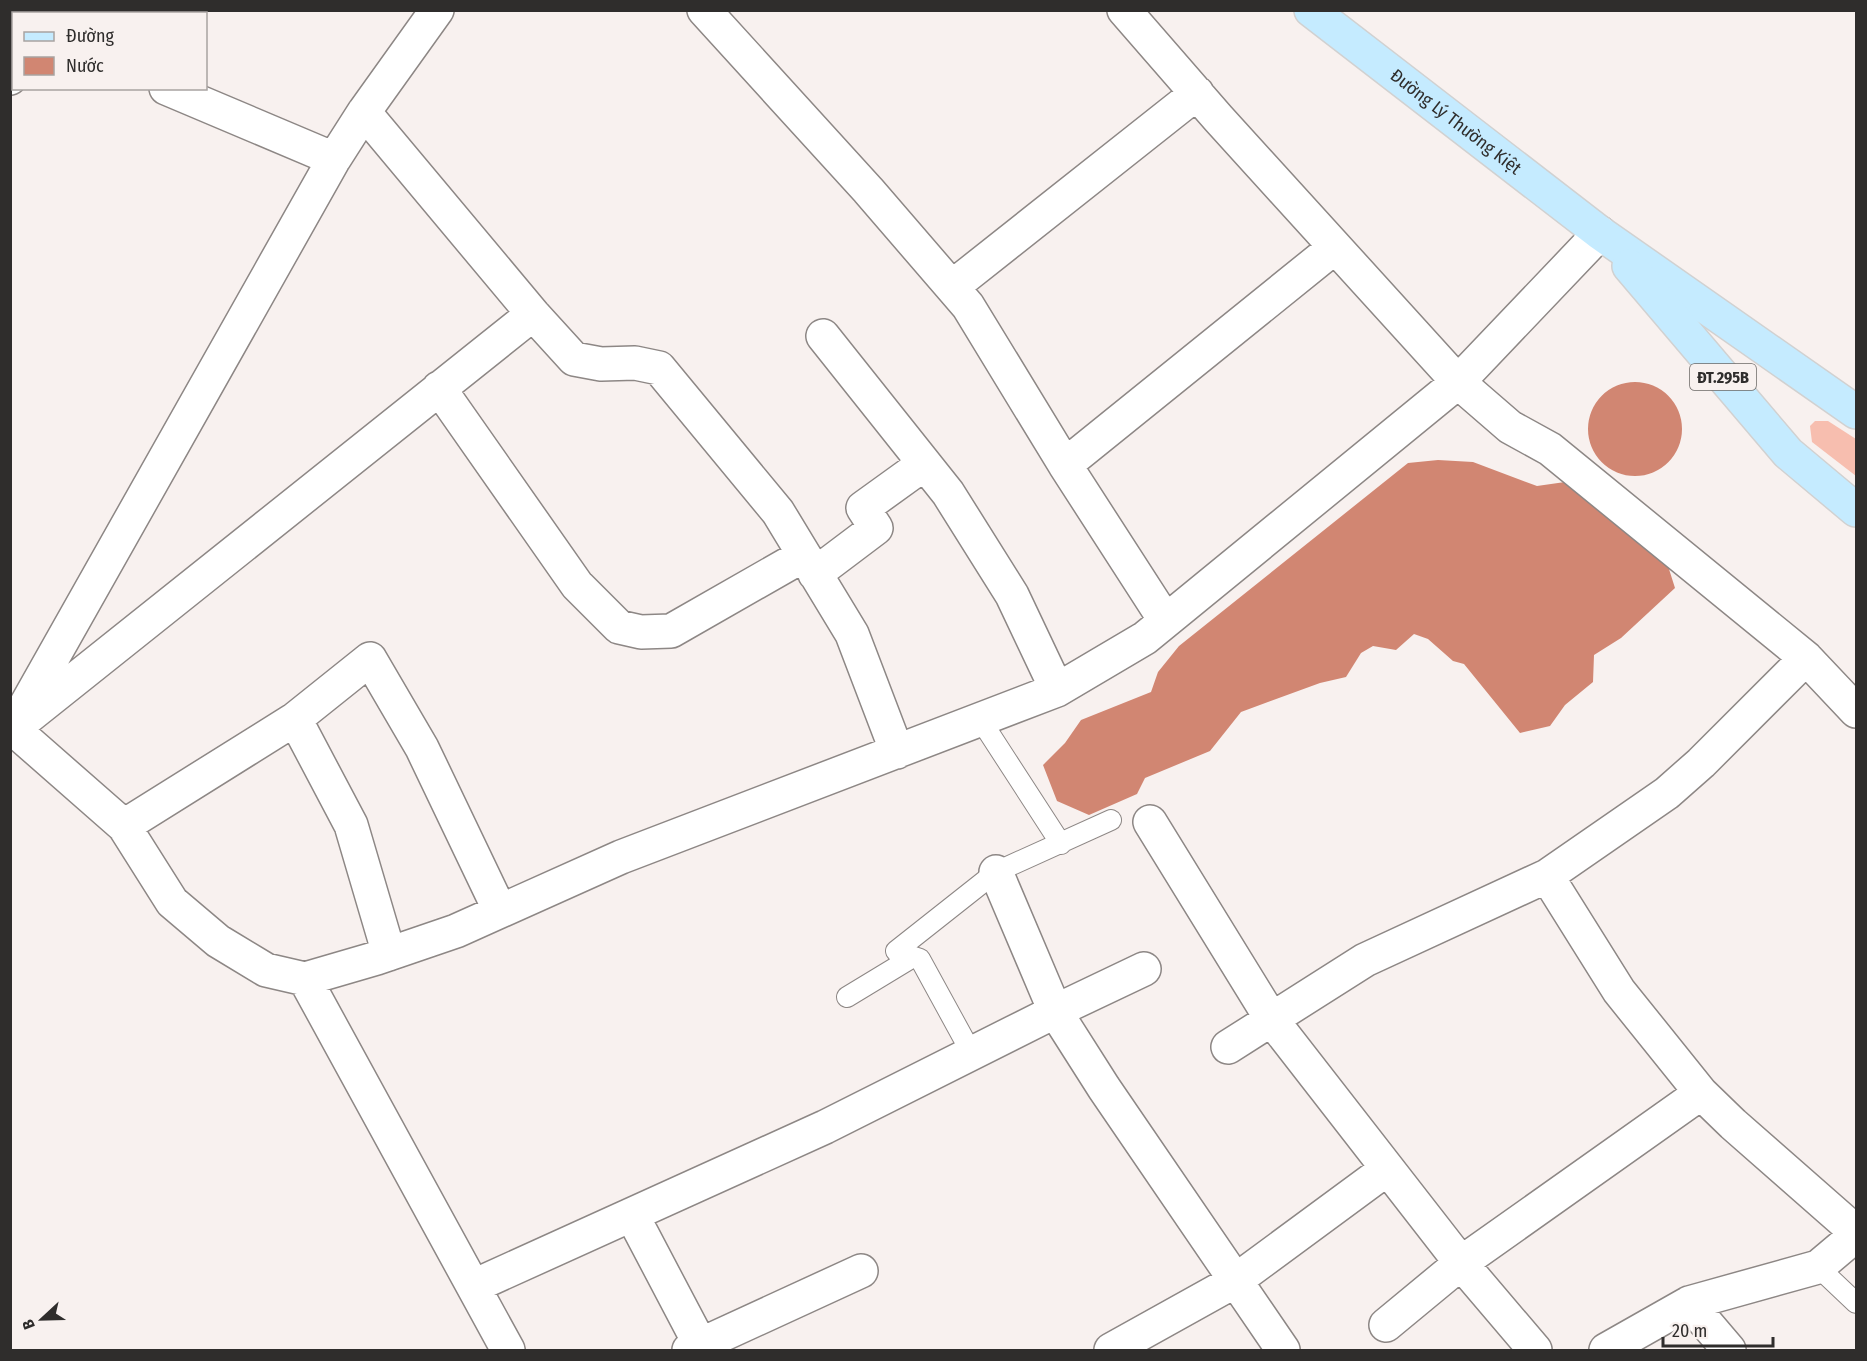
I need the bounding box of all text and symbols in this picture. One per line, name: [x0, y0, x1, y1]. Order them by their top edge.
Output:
legend: [12, 12, 207, 90]
text: Đường: [66, 25, 114, 47]
text: Nước: [66, 55, 104, 77]
street label: Đường Lý Thường Kiệt: [1386, 64, 1526, 179]
road number: ĐT.295B: [1690, 364, 1756, 390]
north arrow: [12, 1289, 72, 1349]
scale bar: [1663, 1310, 1772, 1348]
text: B: [18, 1317, 39, 1332]
text: 20 m: [1672, 1320, 1707, 1342]

